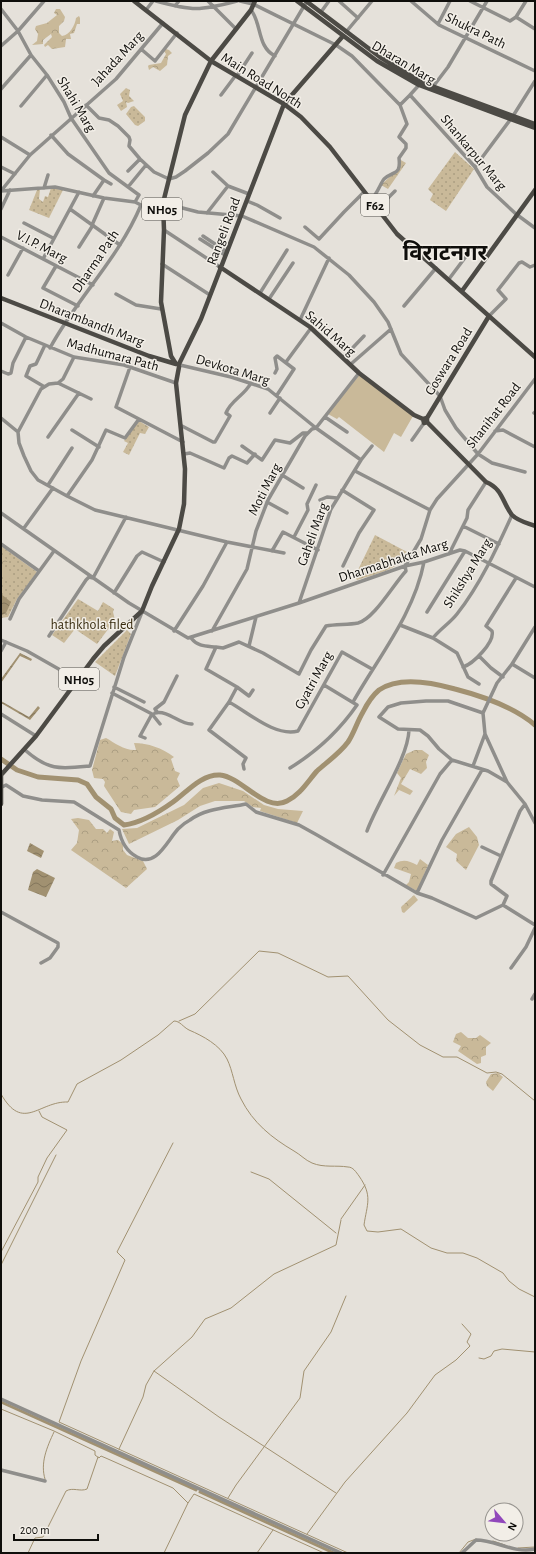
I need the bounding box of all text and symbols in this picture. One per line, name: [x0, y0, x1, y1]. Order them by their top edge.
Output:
street label: Shukra Path: [443, 10, 508, 52]
street label: Jahada Marg: [89, 29, 146, 89]
street label: Dharan Marg: [369, 38, 438, 87]
street label: Main Road North: [218, 50, 305, 111]
street label: Shahi Marg: [54, 74, 98, 135]
street label: Shankarpur Marg: [438, 112, 509, 193]
road number: F62: [361, 194, 389, 216]
street label: Rangeli Road: [205, 196, 243, 267]
road number: NH05: [142, 198, 182, 220]
street label: V.I.P. Marg: [14, 228, 69, 266]
street label: Dharma Path: [70, 228, 122, 295]
district label: विराटनगर: [403, 240, 489, 264]
street label: Dharambandh Marg: [37, 297, 146, 349]
street label: Sahid Marg: [303, 308, 358, 359]
street label: Goswara Road: [423, 325, 475, 398]
street label: Madhumara Path: [65, 336, 160, 374]
street label: Devkota Marg: [194, 352, 271, 388]
street label: Shanihat Road: [464, 380, 524, 451]
street label: Moti Marg: [246, 461, 284, 518]
street label: Gaheli Marg: [295, 501, 331, 568]
street label: Shikshya Marg: [441, 536, 495, 611]
street label: Dharmabhakta Marg: [337, 537, 450, 585]
park label: hathkhola filed: [50, 618, 134, 632]
street label: Gyatri Marg: [292, 649, 336, 712]
road number: NH05: [59, 668, 99, 690]
north arrow: [484, 1502, 524, 1542]
scale bar: [14, 1516, 98, 1542]
text: N: [506, 1520, 519, 1532]
text: 200 m: [20, 1524, 50, 1536]

